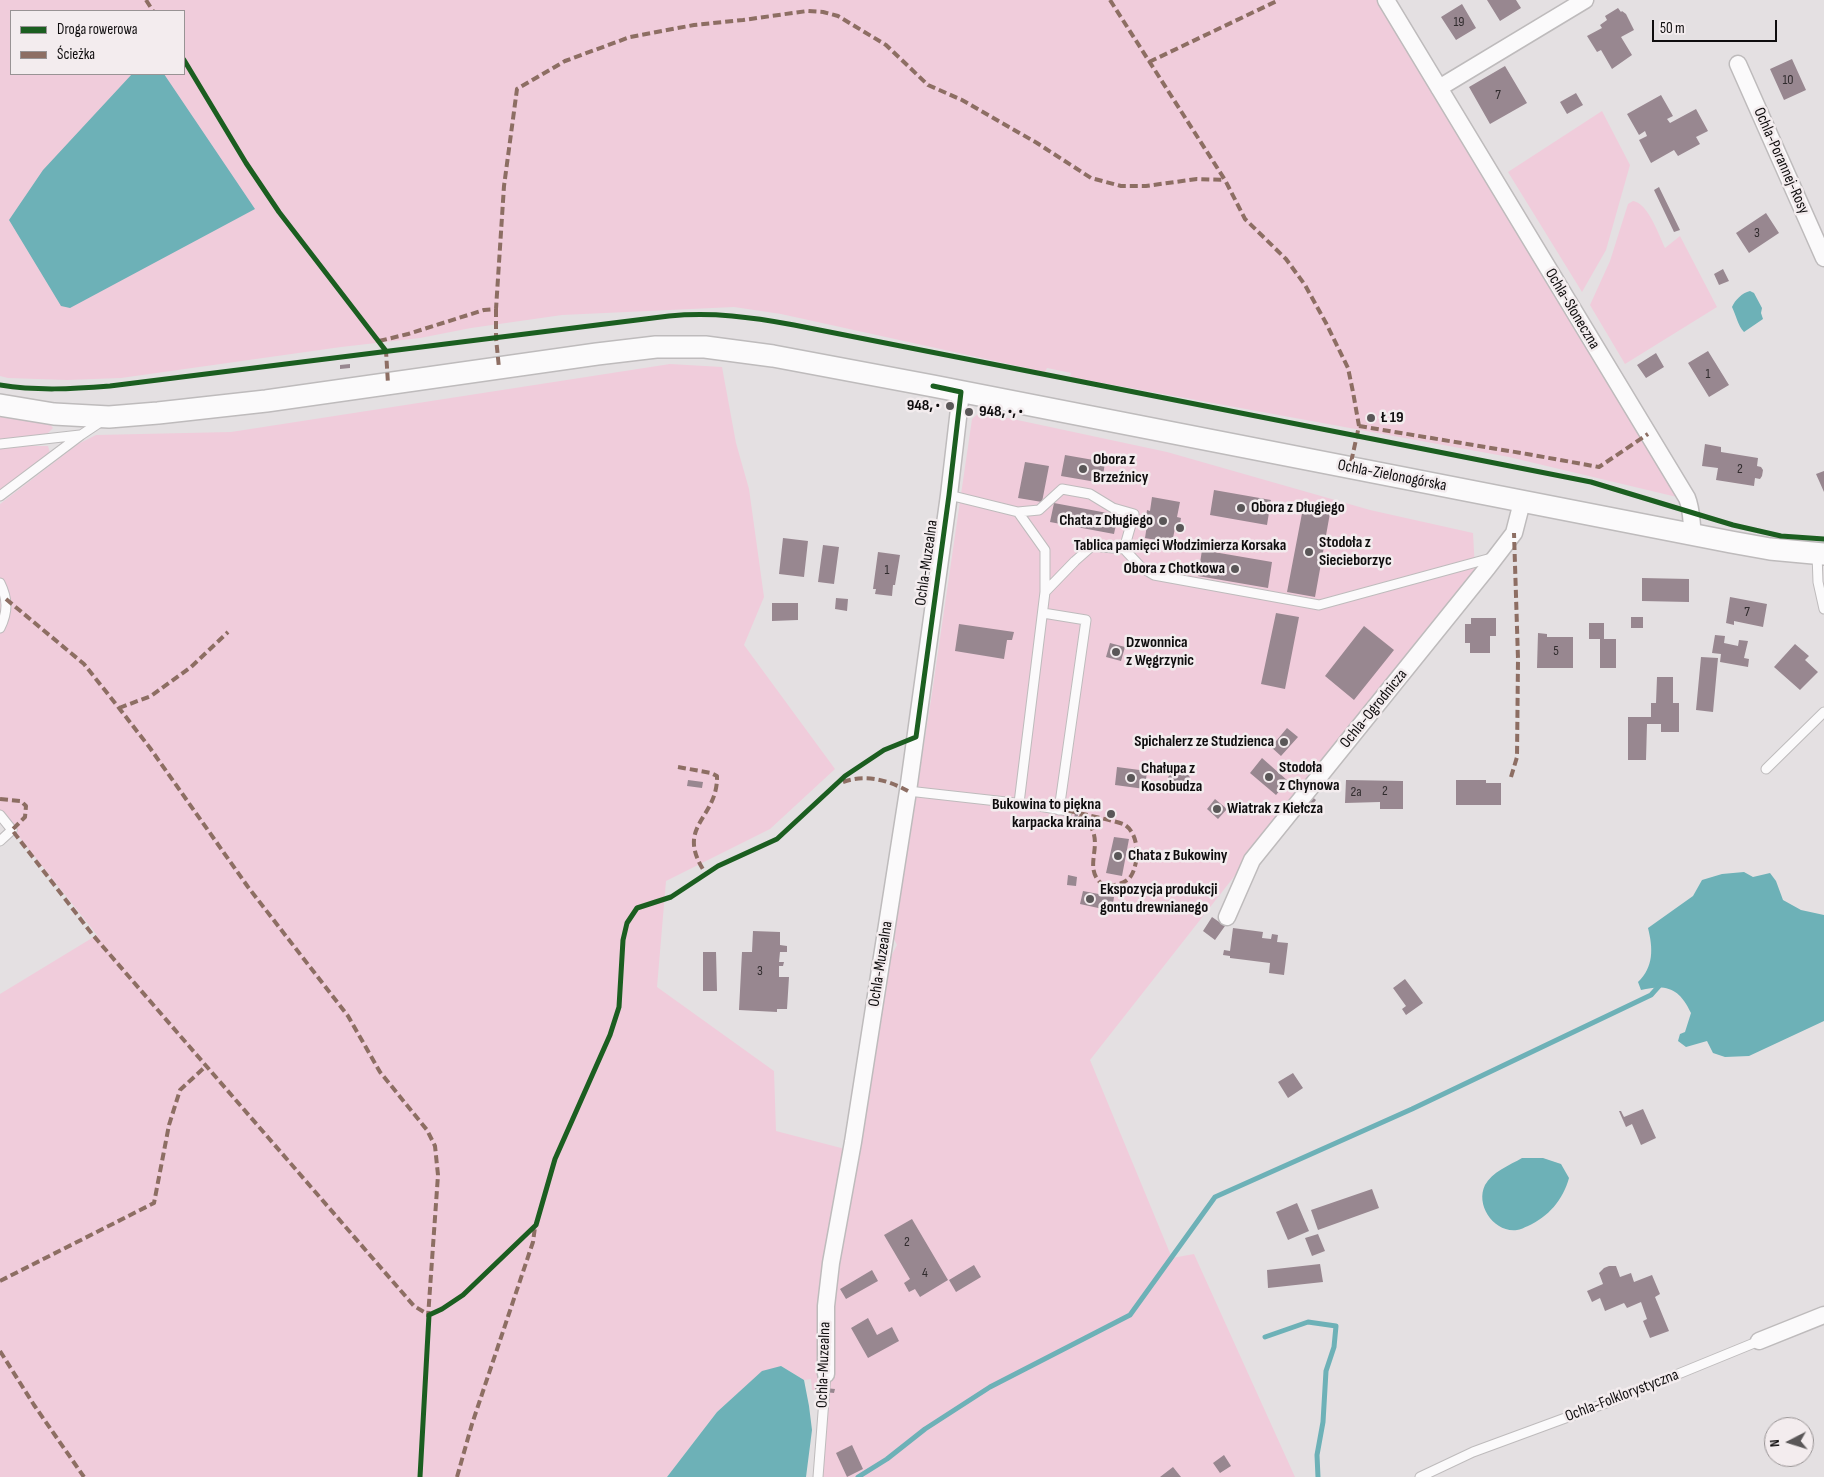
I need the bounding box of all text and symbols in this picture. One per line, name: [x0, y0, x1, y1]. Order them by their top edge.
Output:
legend: [10, 10, 185, 75]
scale bar: [1654, 10, 1779, 42]
house number: 19: [1453, 14, 1465, 30]
text: 50 m: [1660, 19, 1685, 38]
text: Droga rowerowa: [57, 20, 137, 39]
text: Ścieżka: [57, 45, 95, 64]
house number: 10: [1782, 72, 1794, 88]
house number: 7: [1495, 87, 1501, 103]
street label: Ochla-Porannej-Rosy: [1749, 105, 1813, 217]
house number: 3: [1754, 225, 1760, 241]
street label: Ochla-Słoneczna: [1540, 265, 1604, 353]
house number: 1: [1706, 366, 1710, 382]
place label: 948, •: [907, 396, 940, 416]
marker: 948, •: [944, 400, 956, 412]
place label: 948, •, •: [979, 402, 1023, 422]
marker: 948, •, •: [963, 406, 975, 418]
place label: Ł 19: [1381, 408, 1404, 428]
marker: Ł 19: [1365, 412, 1377, 424]
place label: Obora z Brzeźnicy: [1093, 450, 1148, 488]
street label: Ochla-Zielonogórska: [1336, 456, 1448, 496]
house number: 2: [1737, 461, 1743, 477]
marker: Obora z Brzeźnicy: [1077, 463, 1089, 475]
place label: Obora z Długiego: [1251, 498, 1345, 518]
marker: Obora z Długiego: [1235, 502, 1247, 514]
place label: Chata z Długiego: [1059, 511, 1153, 531]
marker: Chata z Długiego: [1157, 515, 1169, 527]
street label: Ochla-Muzealna: [911, 519, 943, 607]
marker: Tablica pamięci Włodzimierza Korsaka: [1174, 522, 1186, 534]
place label: Stodoła z Siecieborzyc: [1319, 533, 1392, 571]
place label: Tablica pamięci Włodzimierza Korsaka: [1074, 536, 1286, 556]
marker: Stodoła z Siecieborzyc: [1303, 546, 1315, 558]
place label: Obora z Chotkowa: [1123, 559, 1225, 579]
house number: 1: [885, 562, 889, 578]
marker: Obora z Chotkowa: [1229, 563, 1241, 575]
house number: 7: [1744, 604, 1750, 620]
place label: Dzwonnica z Węgrzynic: [1126, 633, 1194, 671]
house number: 5: [1553, 643, 1559, 659]
marker: Dzwonnica z Węgrzynic: [1110, 646, 1122, 658]
street label: Ochla-Ogrodnicza: [1336, 666, 1412, 752]
place label: Spichalerz ze Studzienca: [1134, 732, 1274, 752]
marker: Spichalerz ze Studzienca: [1278, 736, 1290, 748]
place label: Stodoła z Chynowa: [1279, 758, 1340, 796]
place label: Chałupa z Kosobudza: [1141, 759, 1202, 797]
marker: Stodoła z Chynowa: [1263, 771, 1275, 783]
marker: Chałupa z Kosobudza: [1125, 772, 1137, 784]
house number: 2: [1382, 783, 1388, 799]
house number: 2a: [1350, 784, 1362, 800]
place label: Bukowina to piękna karpacka kraina: [992, 795, 1101, 833]
place label: Wiatrak z Kiełcza: [1227, 799, 1323, 819]
marker: Wiatrak z Kiełcza: [1211, 803, 1223, 815]
marker: Bukowina to piękna karpacka kraina: [1105, 808, 1117, 820]
place label: Chata z Bukowiny: [1128, 846, 1227, 866]
marker: Chata z Bukowiny: [1112, 850, 1124, 862]
place label: Ekspozycja produkcji gontu drewnianego: [1100, 880, 1217, 918]
marker: Ekspozycja produkcji gontu drewnianego: [1084, 893, 1096, 905]
street label: Ochla-Muzealna: [865, 920, 897, 1008]
house number: 3: [757, 963, 763, 979]
house number: 2: [904, 1234, 910, 1250]
house number: 4: [922, 1265, 928, 1281]
street label: Ochla-Muzealna: [813, 1321, 835, 1409]
street label: Ochla-Folklorystyczna: [1563, 1366, 1681, 1426]
north arrow: [1764, 1417, 1814, 1467]
text: N: [1766, 1439, 1783, 1448]

